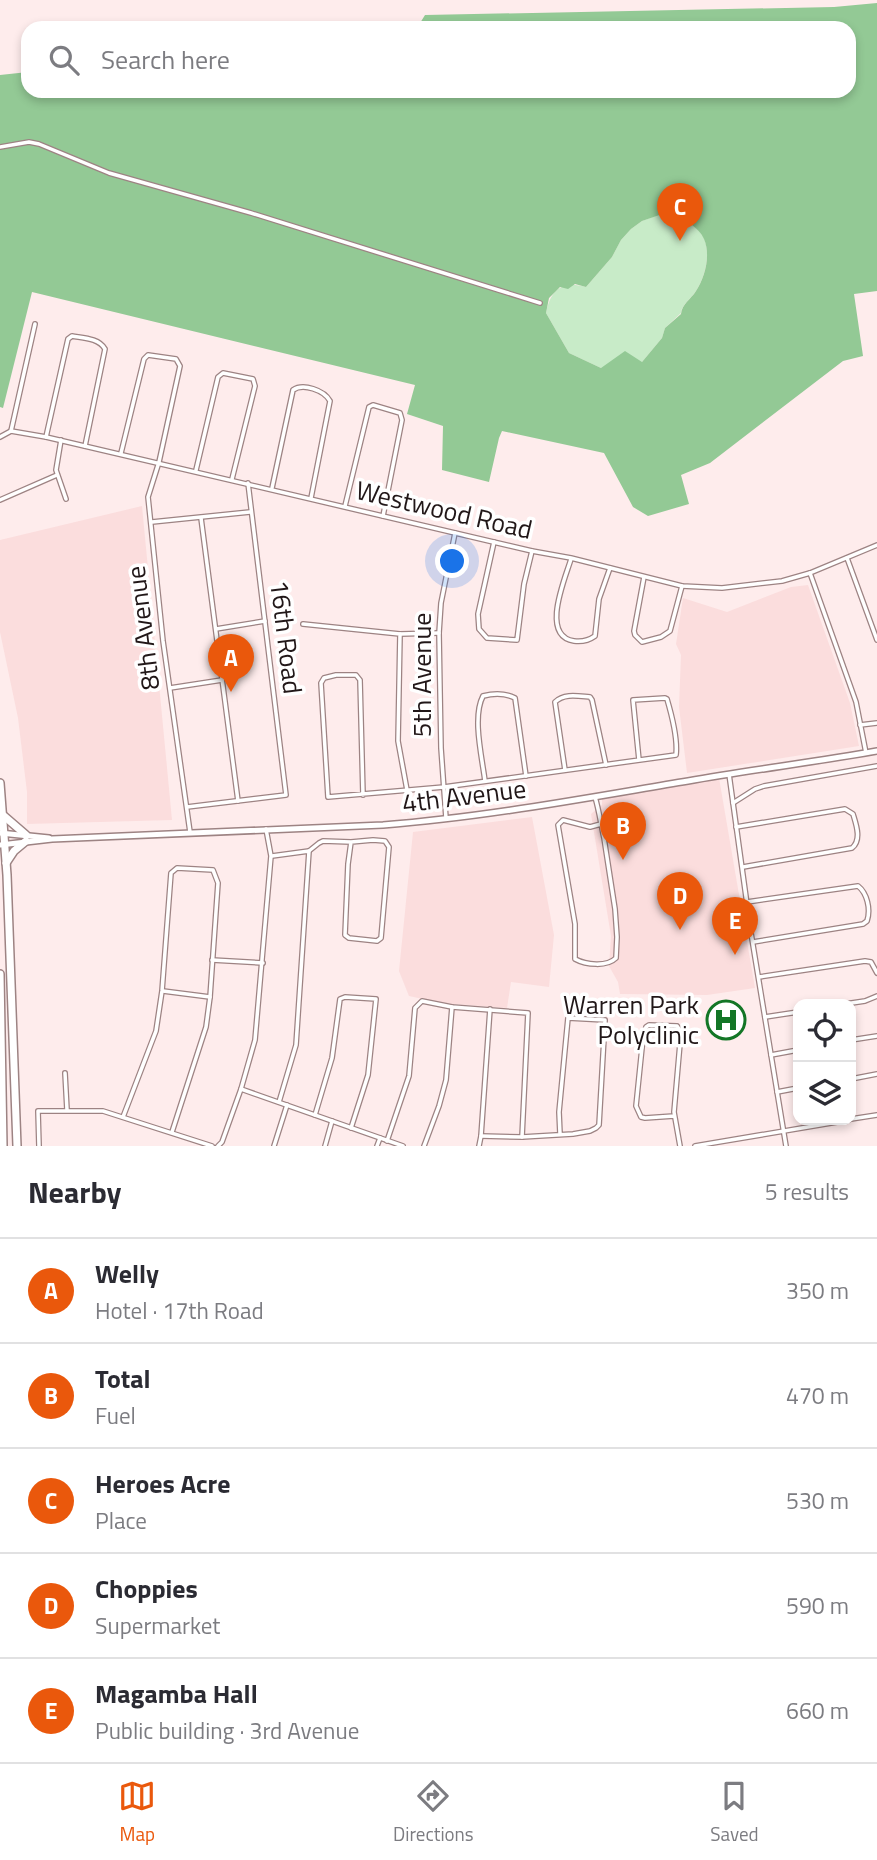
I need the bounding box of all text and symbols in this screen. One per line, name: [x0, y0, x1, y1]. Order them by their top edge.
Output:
search box: [21, 21, 856, 98]
text: Search here: [101, 40, 230, 79]
icon: search: [45, 41, 83, 79]
pin: C: [657, 183, 703, 241]
street label: Westwood Road: [352, 470, 536, 549]
your location: [435, 544, 469, 578]
street label: 8th Avenue: [116, 564, 169, 692]
street label: 16th Road: [260, 578, 313, 696]
street label: 5th Avenue: [402, 613, 441, 737]
pin: A: [208, 634, 254, 692]
street label: 4th Avenue: [400, 769, 528, 822]
pin: B: [600, 802, 646, 860]
pin: D: [657, 872, 703, 930]
pin: E: [712, 897, 758, 955]
place label: Warren Park Polyclinic: [563, 985, 699, 1054]
hospital icon: Warren Park Polyclinic: [705, 999, 747, 1041]
map controls: [793, 999, 856, 1125]
button: locate: [793, 999, 856, 1062]
button: layers: [793, 1062, 856, 1125]
text: Nearby: [28, 1169, 121, 1215]
text: 5 results: [765, 1174, 849, 1209]
text: Welly: [95, 1254, 159, 1293]
text: A: [44, 1273, 58, 1308]
text: 350 m: [786, 1273, 849, 1308]
text: Hotel · 17th Road: [95, 1293, 264, 1328]
text: Total: [95, 1359, 150, 1398]
text: B: [44, 1378, 58, 1413]
text: 470 m: [786, 1378, 849, 1413]
text: Fuel: [95, 1398, 136, 1433]
text: Heroes Acre: [95, 1464, 231, 1503]
text: C: [45, 1483, 57, 1518]
text: 530 m: [786, 1483, 849, 1518]
text: Place: [95, 1503, 147, 1538]
text: Choppies: [95, 1569, 198, 1608]
text: D: [44, 1588, 58, 1623]
text: 590 m: [786, 1588, 849, 1623]
text: Supermarket: [95, 1608, 220, 1643]
text: Magamba Hall: [95, 1674, 258, 1713]
text: E: [45, 1693, 57, 1728]
text: 660 m: [786, 1693, 849, 1728]
text: Public building · 3rd Avenue: [95, 1713, 359, 1748]
tab: Map: [118, 1777, 156, 1848]
tab: Directions: [393, 1777, 474, 1848]
tab: Saved: [710, 1777, 759, 1848]

